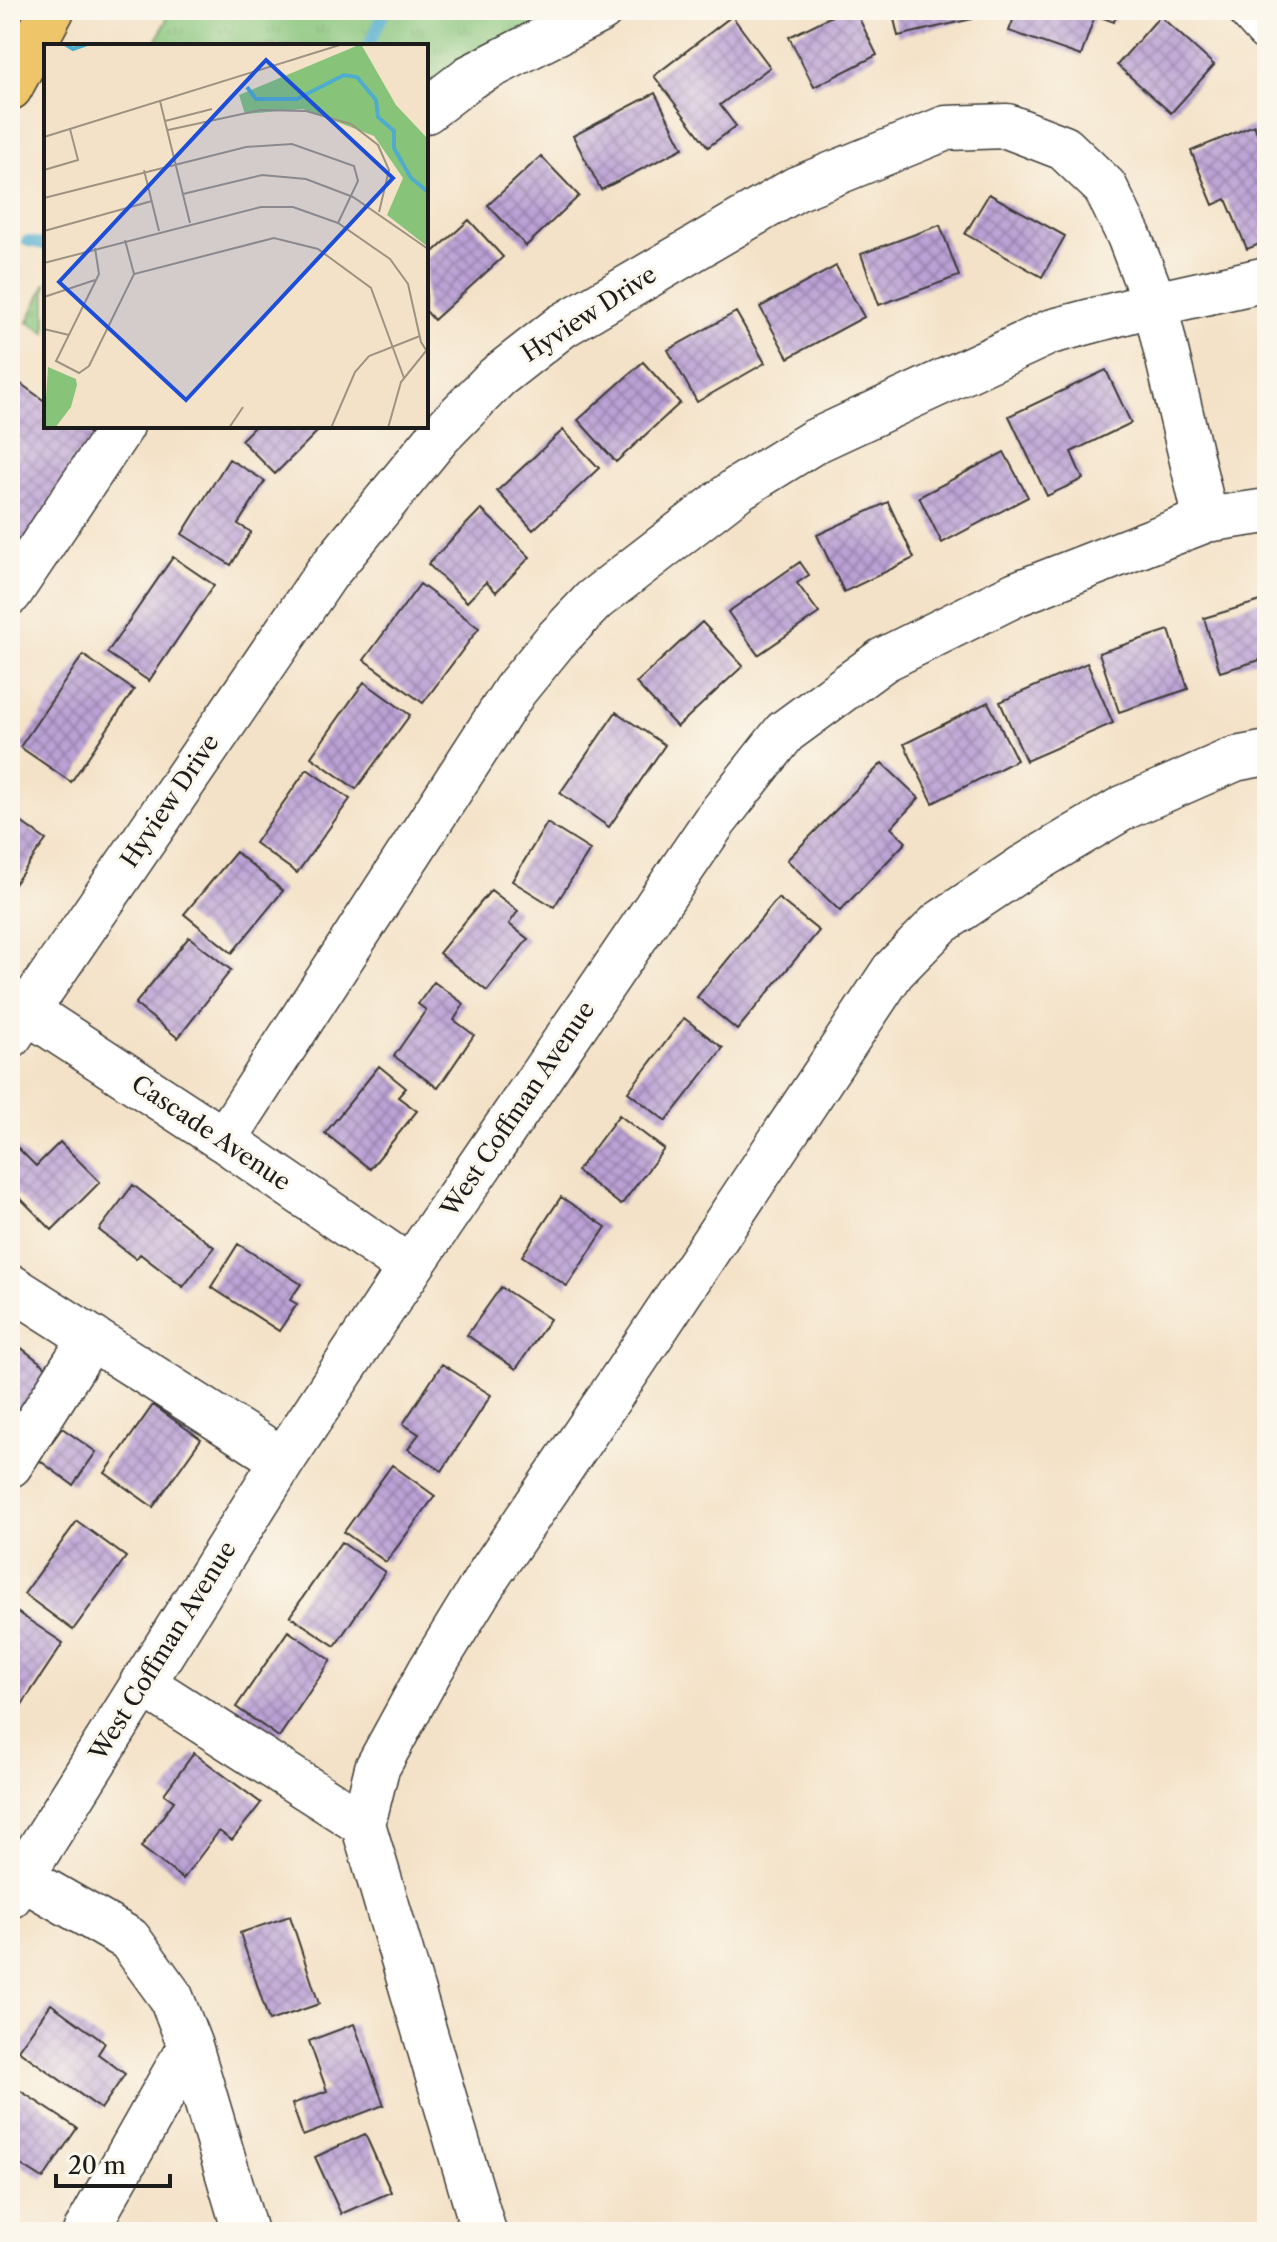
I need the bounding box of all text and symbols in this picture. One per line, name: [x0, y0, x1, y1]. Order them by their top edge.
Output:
inset map: [44, 44, 428, 428]
street label: Hyview Drive: [516, 259, 661, 368]
street label: Hyview Drive: [114, 729, 225, 873]
street label: West Coffman Avenue: [434, 996, 600, 1223]
street label: Cascade Avenue: [126, 1069, 296, 1197]
street label: West Coffman Avenue: [83, 1536, 242, 1767]
scale bar: [56, 2138, 170, 2188]
text: 20 m: [68, 2151, 126, 2180]

